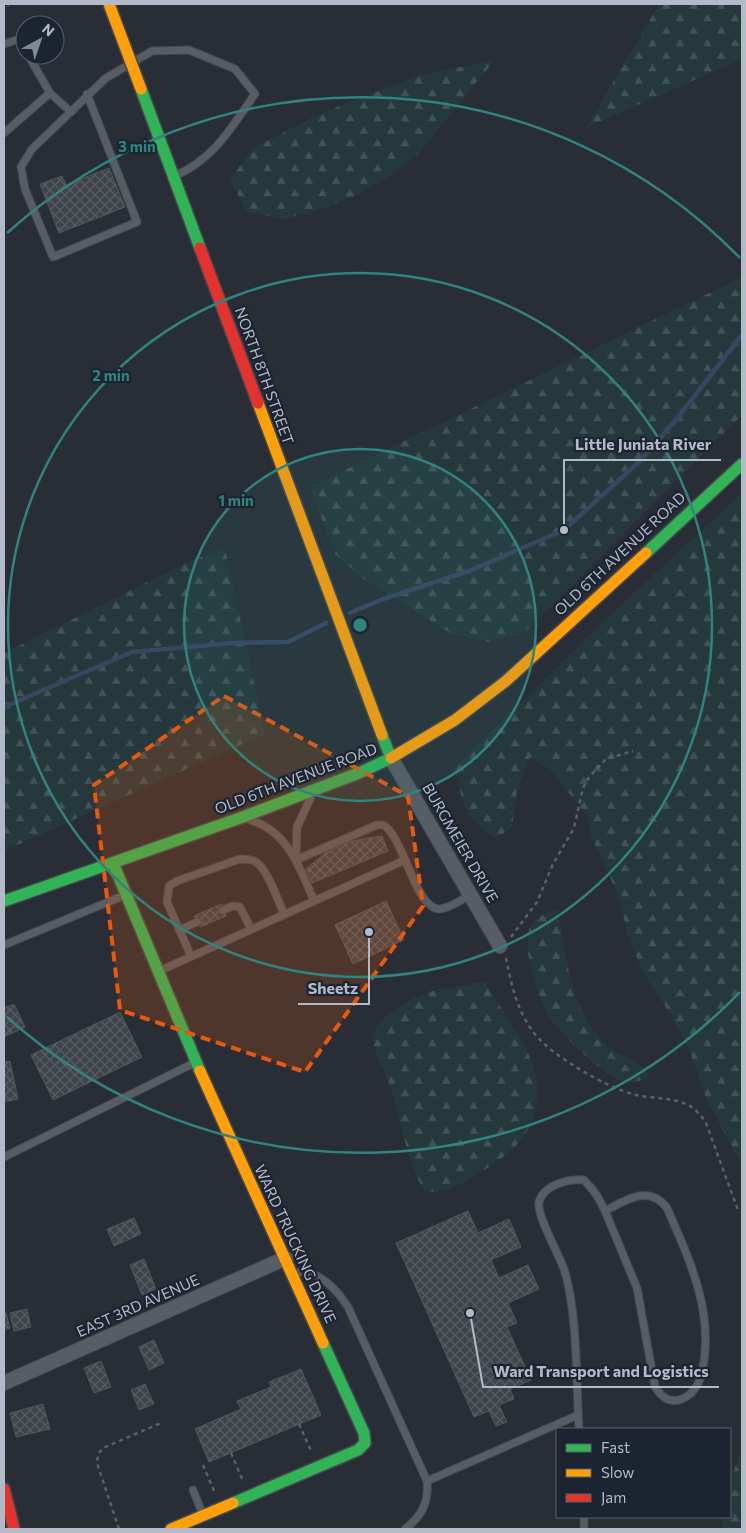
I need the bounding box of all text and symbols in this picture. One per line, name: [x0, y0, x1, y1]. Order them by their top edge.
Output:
north arrow: [15, 15, 65, 65]
text: N: [39, 20, 58, 40]
text: 3 min: [118, 137, 156, 155]
street label: NORTH 8TH STREET: [232, 304, 298, 447]
text: 2 min: [92, 366, 130, 384]
callout: Little Juniata River: [564, 429, 721, 460]
text: Little Juniata River: [575, 434, 712, 453]
street label: OLD 6TH AVENUE ROAD: [550, 488, 689, 619]
text: 1 min: [218, 491, 254, 509]
centre of rings: [351, 616, 369, 634]
street label: OLD 6TH AVENUE ROAD: [212, 739, 379, 817]
street label: BURGMEIER DRIVE: [419, 779, 503, 906]
callout: Sheetz: [298, 973, 369, 1004]
text: Sheetz: [308, 978, 358, 997]
street label: WARD TRUCKING DRIVE: [251, 1161, 341, 1326]
street label: EAST 3RD AVENUE: [73, 1270, 202, 1340]
callout: Ward Transport and Logistics: [483, 1356, 719, 1387]
text: Ward Transport and Logistics: [493, 1361, 709, 1380]
legend: [556, 1428, 731, 1518]
text: Fast: [601, 1438, 630, 1456]
text: Slow: [601, 1463, 634, 1481]
text: Jam: [601, 1488, 626, 1506]

